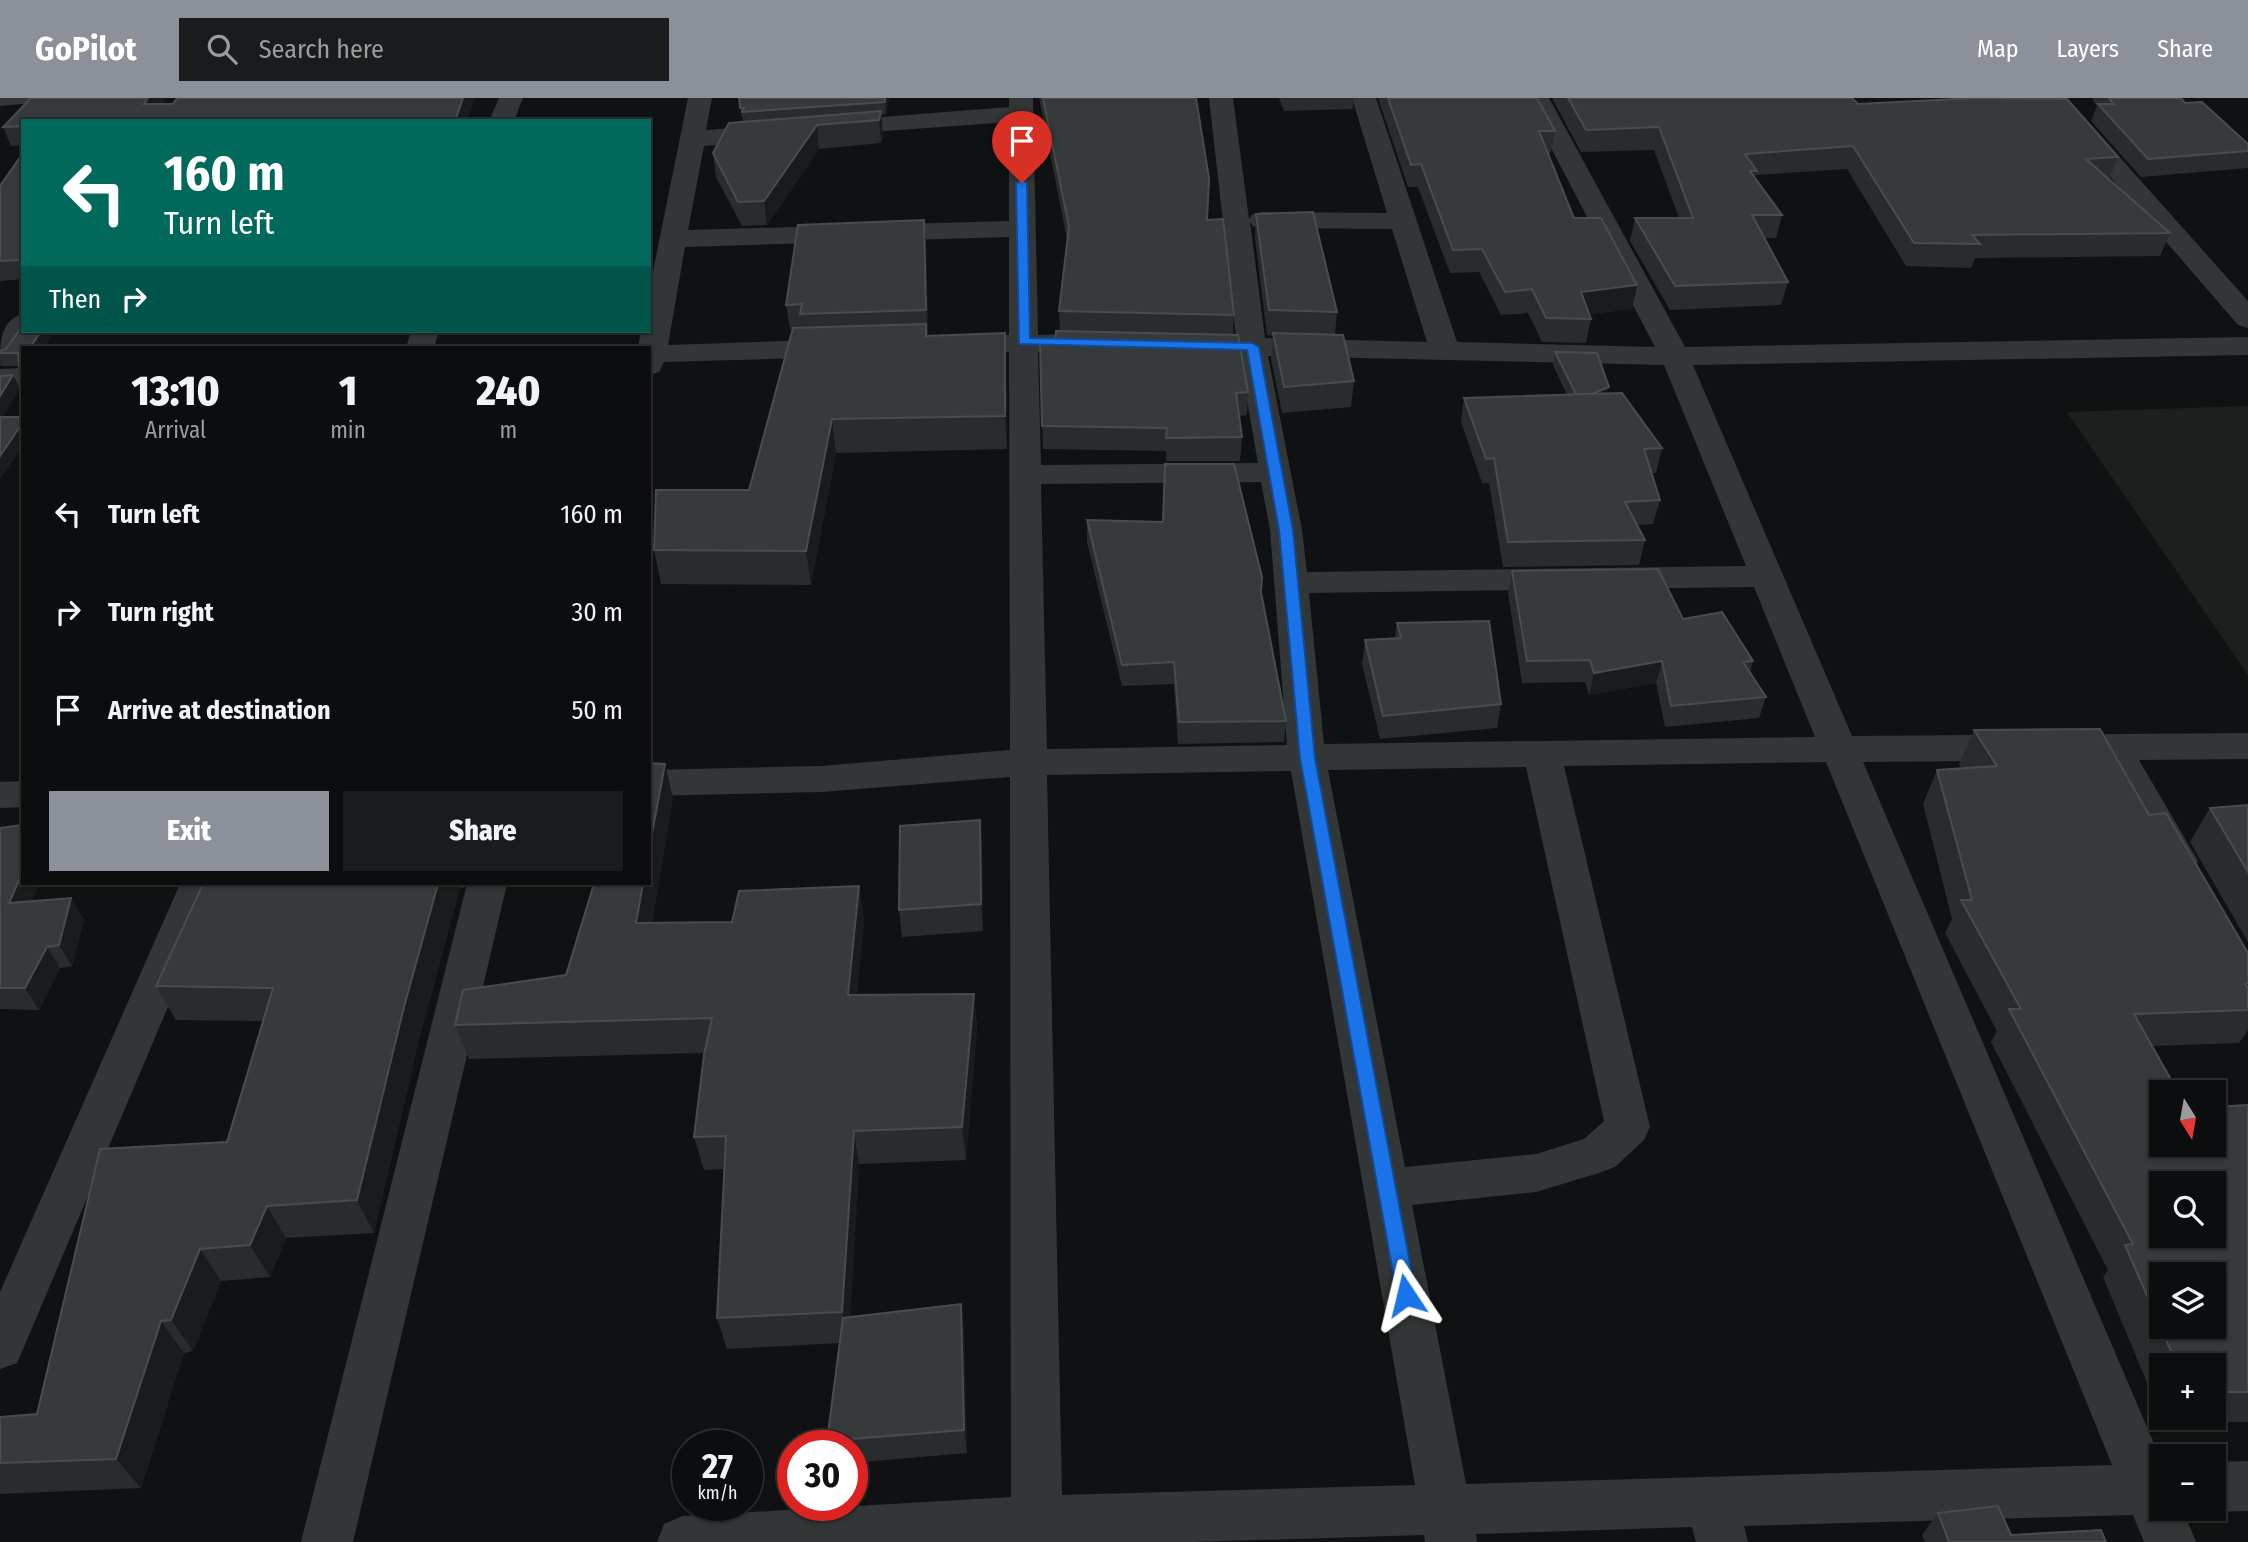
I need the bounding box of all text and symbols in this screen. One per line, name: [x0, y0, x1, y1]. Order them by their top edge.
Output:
search box: [179, 18, 669, 81]
text: GoPilot: [35, 29, 137, 69]
icon: search: [203, 30, 241, 68]
text: Search here: [259, 34, 384, 65]
text: Map: [1977, 35, 2019, 63]
text: Layers: [2057, 35, 2119, 63]
text: Share: [2157, 35, 2213, 63]
pin: [992, 111, 1052, 183]
icon: arrive: [1003, 122, 1041, 160]
text: 160 m: [164, 144, 285, 203]
icon: left: [49, 147, 140, 238]
text: Turn left: [164, 204, 274, 242]
icon: right: [115, 280, 153, 318]
text: Then: [49, 284, 101, 315]
text: 13:10: [132, 366, 220, 416]
text: 1: [339, 366, 357, 416]
text: 240: [476, 366, 541, 416]
text: Arrival: [145, 416, 206, 444]
text: min: [330, 416, 366, 444]
text: m: [500, 416, 517, 444]
icon: left: [49, 495, 87, 533]
text: Turn left: [108, 499, 200, 530]
text: 160 m: [560, 499, 623, 530]
icon: right: [49, 593, 87, 631]
text: Turn right: [108, 597, 214, 628]
text: 30 m: [572, 597, 623, 628]
icon: arrive: [49, 691, 87, 729]
text: Arrive at destination: [108, 695, 331, 726]
text: 50 m: [571, 695, 623, 726]
button: Exit: [49, 791, 329, 871]
button: Share: [343, 791, 623, 871]
north arrow: [2149, 1080, 2226, 1157]
map controls: [2149, 1080, 2226, 1521]
button: search: [2149, 1171, 2226, 1248]
position arrow: [1369, 1258, 1443, 1332]
button: layers: [2149, 1262, 2226, 1339]
button: +: [2149, 1353, 2226, 1430]
speed limit sign: 30: [777, 1430, 868, 1521]
button: −: [2149, 1444, 2226, 1521]
text: 27: [702, 1445, 733, 1487]
text: km/h: [697, 1482, 738, 1504]

